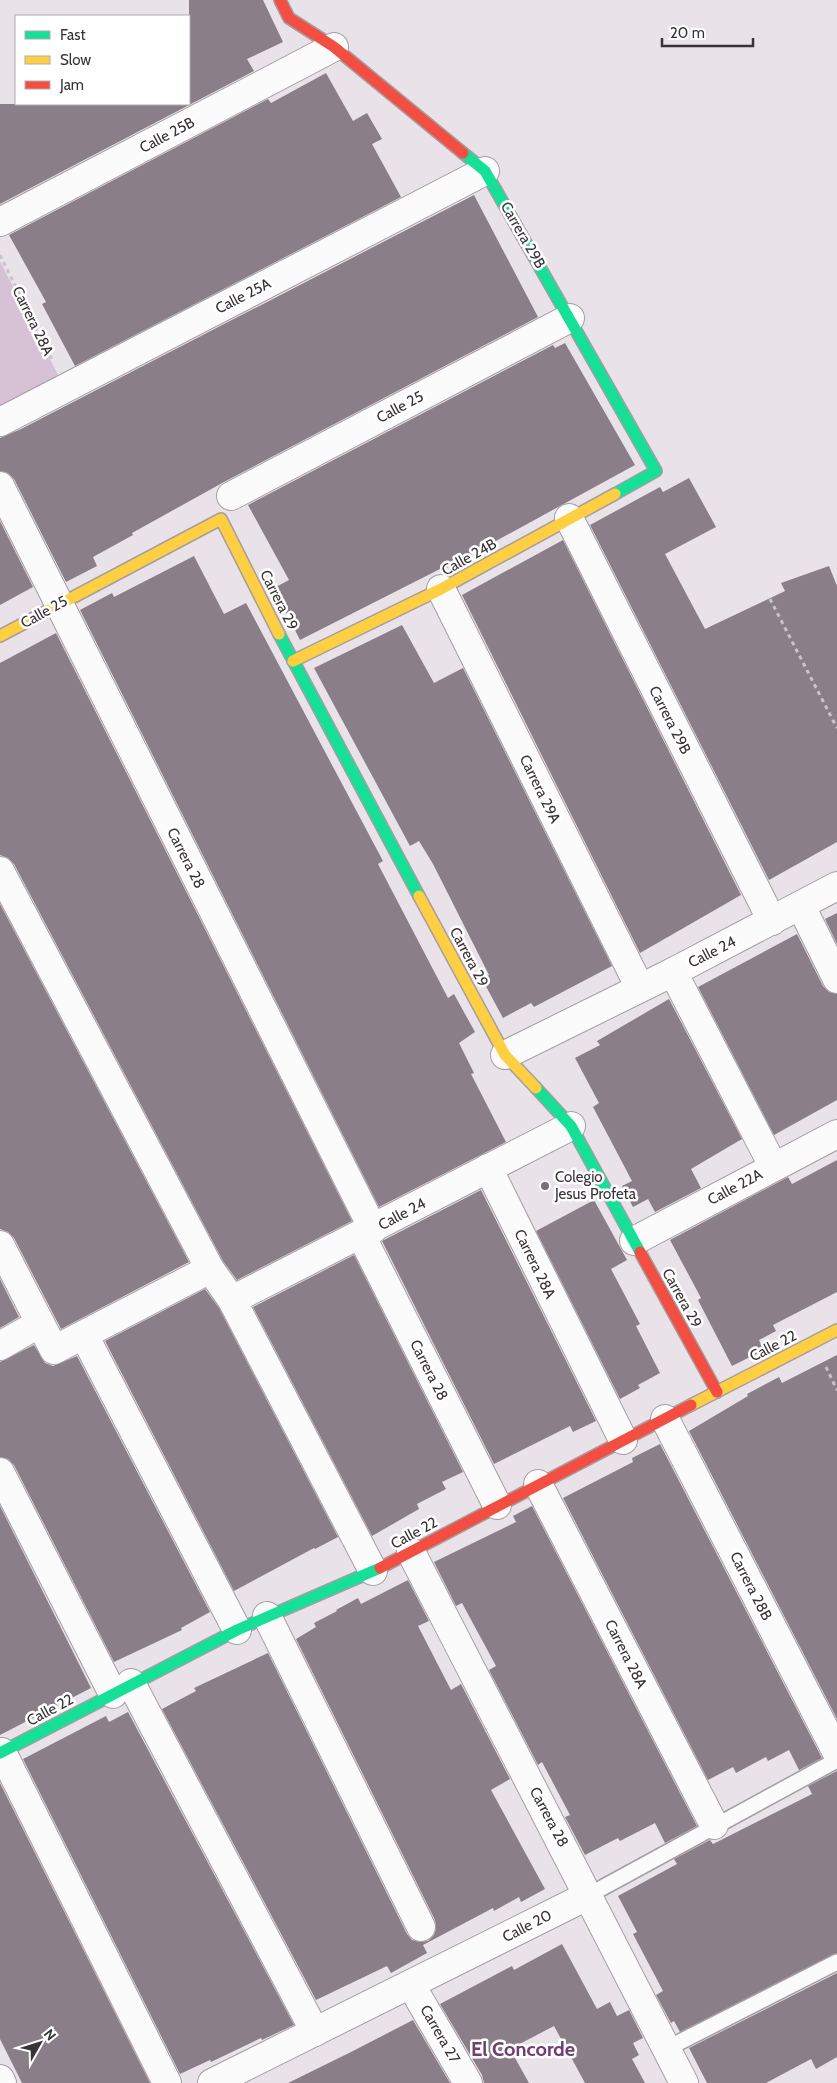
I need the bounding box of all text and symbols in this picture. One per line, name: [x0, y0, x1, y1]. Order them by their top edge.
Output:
legend: [15, 15, 190, 105]
scale bar: [662, 15, 753, 47]
text: 20 m: [670, 24, 705, 42]
text: Fast: [60, 26, 85, 44]
text: Slow: [60, 51, 91, 69]
text: Jam: [59, 76, 84, 94]
street label: Calle 25B: [137, 113, 197, 157]
street label: Carrera 29B: [497, 198, 549, 272]
street label: Calle 25A: [212, 274, 274, 318]
street label: Carrera 28A: [9, 283, 58, 359]
street label: Calle 25: [373, 387, 427, 427]
street label: Calle 24B: [438, 535, 500, 579]
street label: Carrera 29: [256, 567, 302, 633]
street label: Calle 25: [18, 592, 70, 632]
street label: Carrera 29B: [645, 683, 695, 757]
street label: Carrera 29A: [516, 752, 565, 827]
street label: Carrera 28: [163, 825, 209, 891]
street label: Carrera 29: [446, 924, 492, 990]
street label: Calle 24: [685, 932, 739, 972]
street label: Calle 22A: [705, 1165, 766, 1209]
place label: Colegio Jesus Profeta: [554, 1168, 637, 1203]
marker: Colegio Jesus Profeta: [539, 1180, 551, 1192]
street label: Calle 24: [375, 1194, 429, 1234]
street label: Carrera 28A: [511, 1226, 560, 1302]
street label: Carrera 29: [658, 1265, 706, 1331]
street label: Calle 22: [747, 1327, 800, 1365]
street label: Carrera 28: [406, 1337, 452, 1403]
street label: Calle 22: [388, 1513, 441, 1553]
street label: Carrera 28B: [726, 1549, 776, 1623]
street label: Carrera 28A: [601, 1617, 651, 1692]
street label: Calle 22: [24, 1690, 77, 1730]
street label: Carrera 28: [526, 1784, 572, 1850]
street label: Calle 20: [499, 1906, 555, 1946]
street label: Carrera 27: [416, 2002, 464, 2067]
north arrow: [15, 2018, 65, 2068]
text: N: [40, 2025, 60, 2044]
district label: El Concorde: [471, 2037, 575, 2061]

